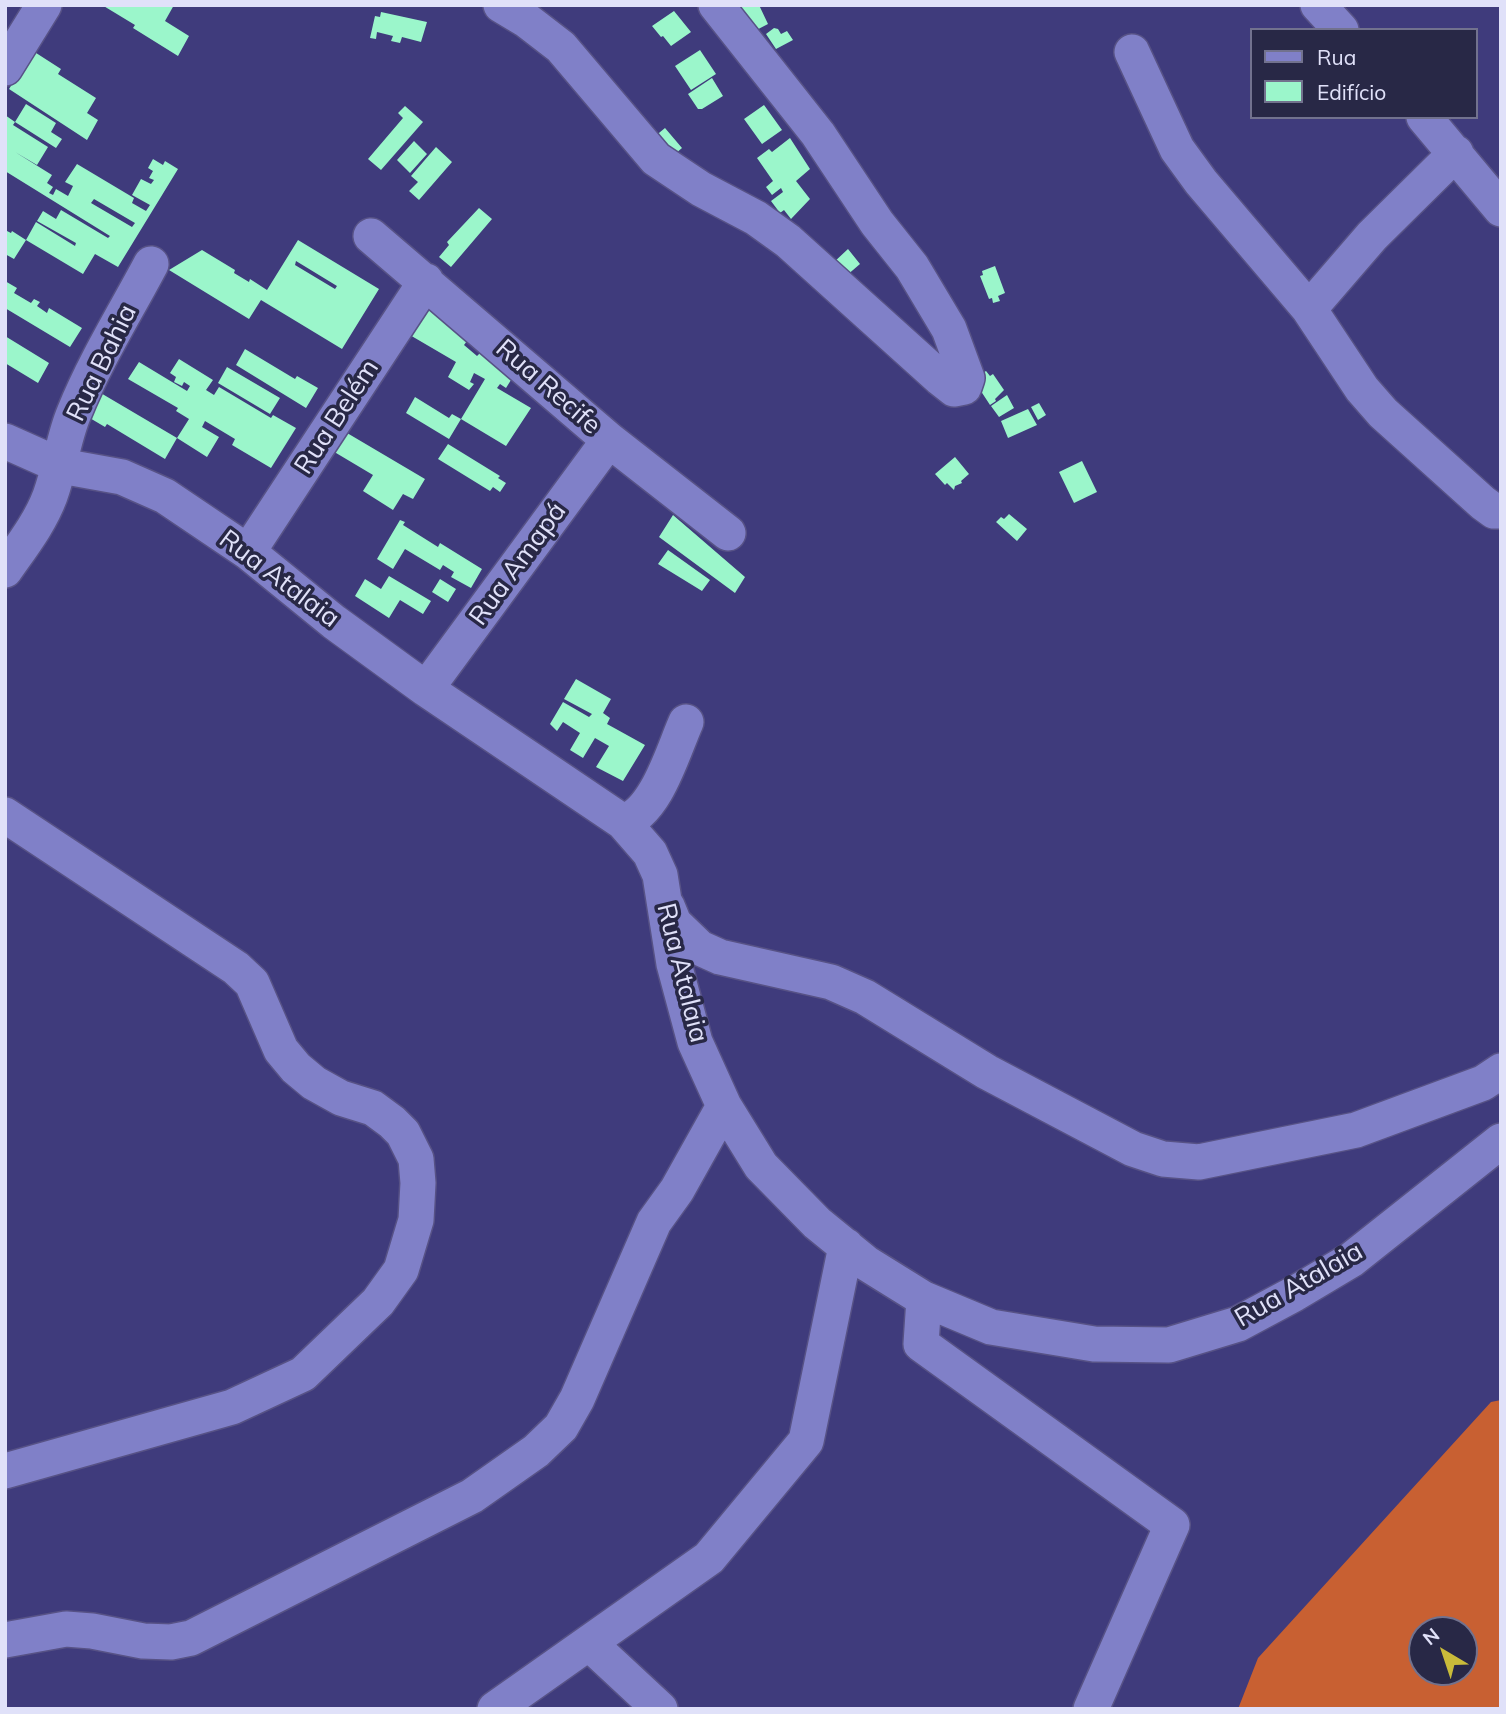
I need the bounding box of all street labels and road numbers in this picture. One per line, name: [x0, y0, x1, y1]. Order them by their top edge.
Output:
street label: Rua Bahia: [60, 300, 144, 426]
street label: Rua Recife: [489, 333, 607, 441]
street label: Rua Belém: [288, 354, 386, 480]
street label: Rua Amapá: [463, 497, 573, 631]
street label: Rua Atalaia: [213, 524, 345, 634]
street label: Rua Atalaia: [650, 900, 714, 1046]
street label: Rua Atalaia: [1230, 1236, 1368, 1334]

